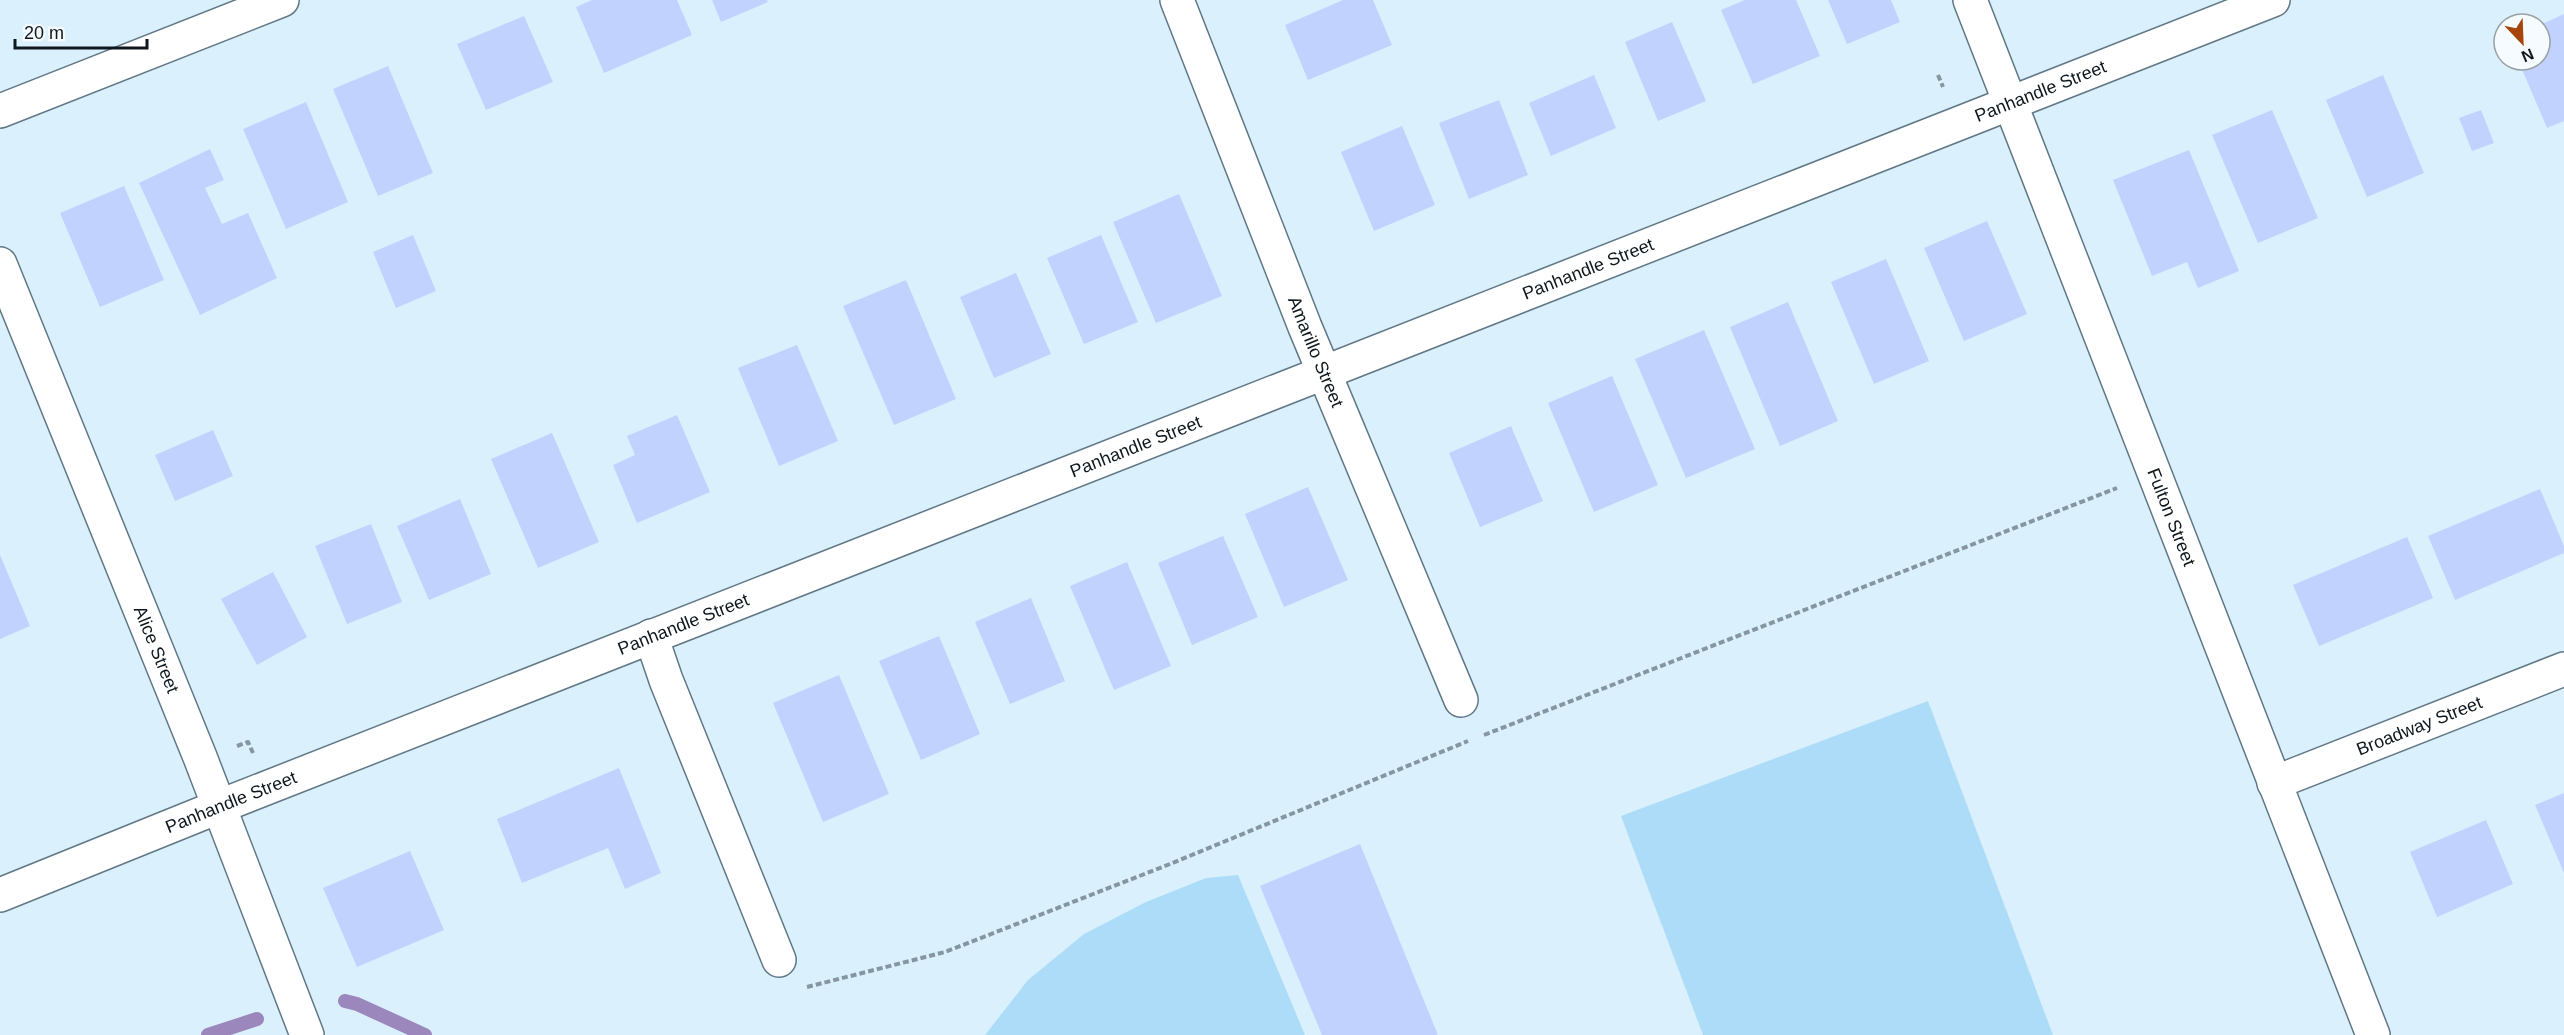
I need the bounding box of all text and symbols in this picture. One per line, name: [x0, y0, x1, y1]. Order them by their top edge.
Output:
scale bar: [15, 12, 147, 50]
north arrow: [2492, 12, 2552, 72]
text: 20 m: [24, 23, 64, 43]
text: N: [2519, 45, 2536, 65]
street label: Panhandle Street: [1972, 57, 2109, 126]
street label: Panhandle Street: [1520, 234, 1657, 304]
street label: Amarillo Street: [1284, 293, 1347, 410]
street label: Panhandle Street: [1067, 412, 1204, 481]
street label: Fulton Street: [2143, 465, 2199, 569]
street label: Panhandle Street: [615, 590, 752, 659]
street label: Alice Street: [130, 603, 183, 696]
street label: Broadway Street: [2354, 692, 2485, 760]
street label: Panhandle Street: [163, 767, 299, 837]

